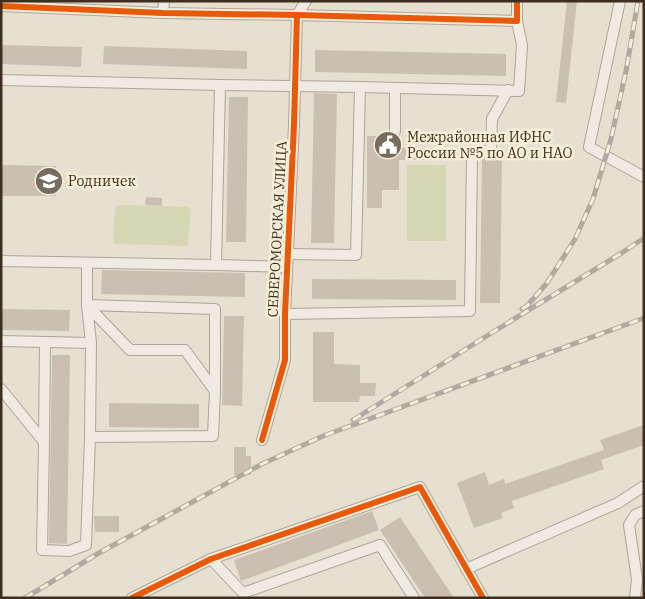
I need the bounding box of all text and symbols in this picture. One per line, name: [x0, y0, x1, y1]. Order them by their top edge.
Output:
place label: Межрайонная ИФНС России №5 по АО и НАО: [407, 128, 573, 162]
public building icon: Межрайонная ИФНС России №5 по АО и НАО: [373, 130, 403, 160]
street label: СЕВЕРОМОРСКАЯ УЛИЦА: [263, 140, 291, 318]
school or university icon: Родничек: [34, 166, 64, 196]
place label: Родничек: [68, 172, 136, 190]

